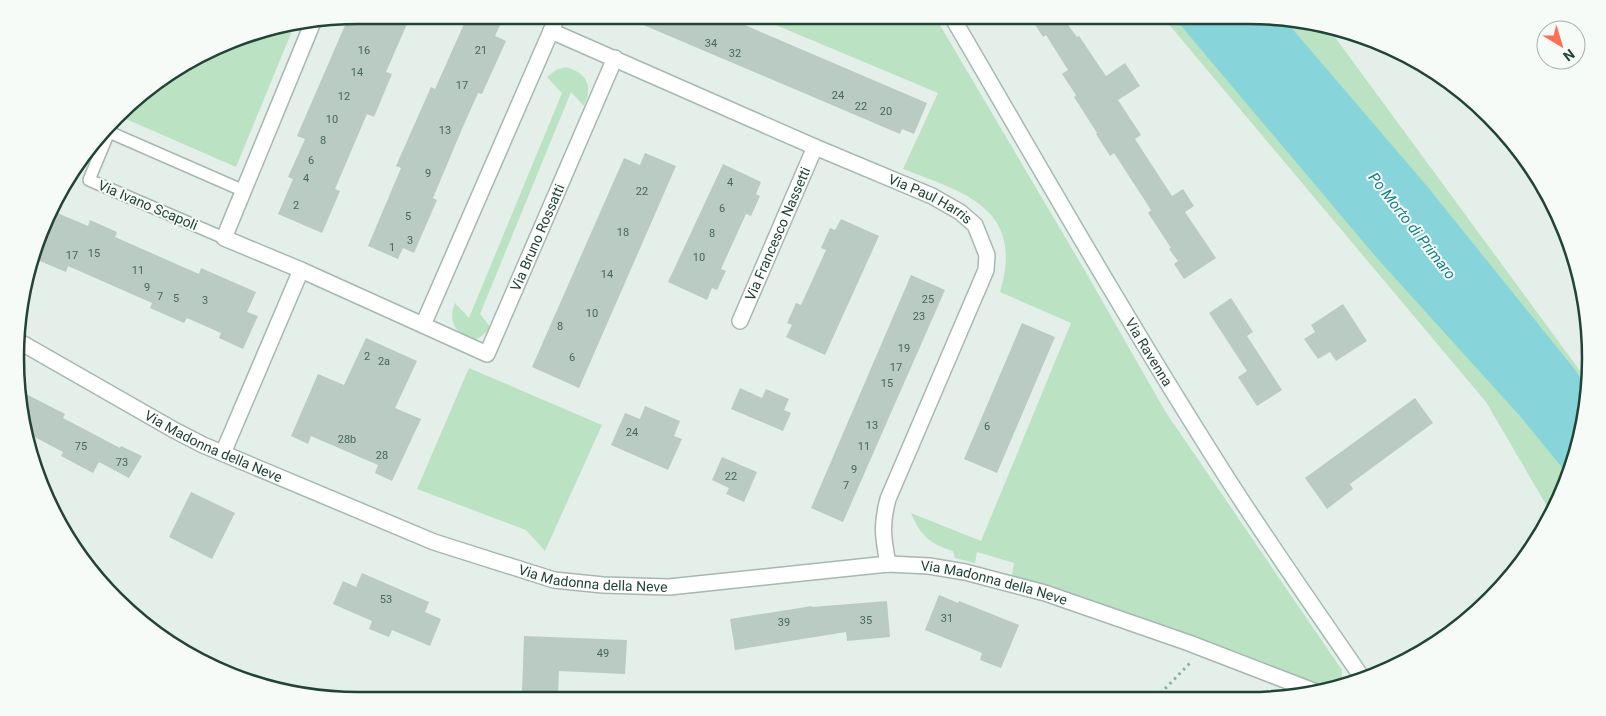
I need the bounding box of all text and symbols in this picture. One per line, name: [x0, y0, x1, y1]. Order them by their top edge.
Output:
north arrow: [1536, 20, 1586, 70]
house number: 34: [705, 37, 717, 50]
house number: 16: [358, 44, 370, 57]
house number: 21: [475, 44, 487, 57]
text: N: [1560, 46, 1578, 65]
house number: 32: [729, 47, 741, 60]
house number: 14: [351, 66, 363, 79]
house number: 17: [456, 79, 468, 92]
house number: 24: [832, 89, 844, 102]
house number: 12: [338, 90, 350, 103]
house number: 22: [855, 100, 867, 113]
house number: 20: [880, 105, 892, 118]
house number: 10: [326, 113, 338, 126]
house number: 13: [439, 124, 451, 137]
house number: 8: [320, 134, 326, 147]
house number: 6: [308, 154, 314, 167]
street label: Via Francesco Nassetti: [742, 165, 813, 303]
house number: 9: [425, 167, 431, 180]
water label: Po Morto di Primaro: [1365, 169, 1459, 283]
street label: Via Paul Harris: [886, 171, 976, 227]
house number: 4: [303, 172, 309, 185]
house number: 4: [727, 176, 733, 189]
street label: Via Ivano Scapoli: [96, 177, 200, 233]
street label: Via Bruno Rossatti: [507, 181, 568, 294]
house number: 22: [636, 185, 648, 198]
house number: 2: [293, 199, 299, 212]
house number: 6: [719, 202, 725, 215]
house number: 5: [405, 210, 411, 223]
house number: 18: [617, 226, 629, 239]
house number: 8: [709, 227, 715, 240]
house number: 3: [407, 234, 413, 247]
house number: 1: [389, 241, 395, 254]
house number: 15: [88, 247, 100, 260]
house number: 17: [66, 249, 78, 262]
house number: 10: [693, 251, 705, 264]
house number: 11: [132, 264, 144, 277]
house number: 14: [601, 268, 613, 281]
house number: 9: [144, 281, 150, 294]
house number: 7: [157, 290, 163, 303]
house number: 5: [173, 292, 179, 305]
house number: 25: [922, 293, 934, 306]
house number: 3: [202, 294, 208, 307]
house number: 10: [586, 307, 598, 320]
house number: 23: [913, 310, 925, 323]
street label: Via Ravenna: [1122, 315, 1176, 389]
house number: 8: [557, 320, 563, 333]
house number: 19: [898, 342, 910, 355]
house number: 2: [364, 350, 370, 363]
house number: 6: [569, 351, 575, 364]
house number: 2a: [378, 355, 390, 368]
house number: 17: [890, 361, 902, 374]
house number: 15: [881, 377, 893, 390]
street label: Via Madonna della Neve: [142, 407, 285, 485]
house number: 13: [866, 419, 878, 432]
house number: 6: [984, 420, 990, 433]
house number: 24: [626, 426, 638, 439]
house number: 28b: [338, 433, 356, 446]
house number: 75: [75, 440, 87, 453]
house number: 11: [858, 440, 870, 453]
house number: 28: [376, 449, 388, 462]
house number: 73: [116, 456, 128, 469]
house number: 9: [851, 463, 857, 476]
house number: 22: [725, 470, 737, 483]
house number: 7: [843, 479, 849, 492]
street label: Via Madonna della Neve: [920, 558, 1069, 608]
street label: Via Madonna della Neve: [517, 561, 668, 595]
house number: 53: [380, 593, 392, 606]
house number: 31: [941, 612, 953, 625]
house number: 35: [860, 614, 872, 627]
house number: 39: [778, 616, 790, 629]
house number: 49: [597, 647, 609, 660]

